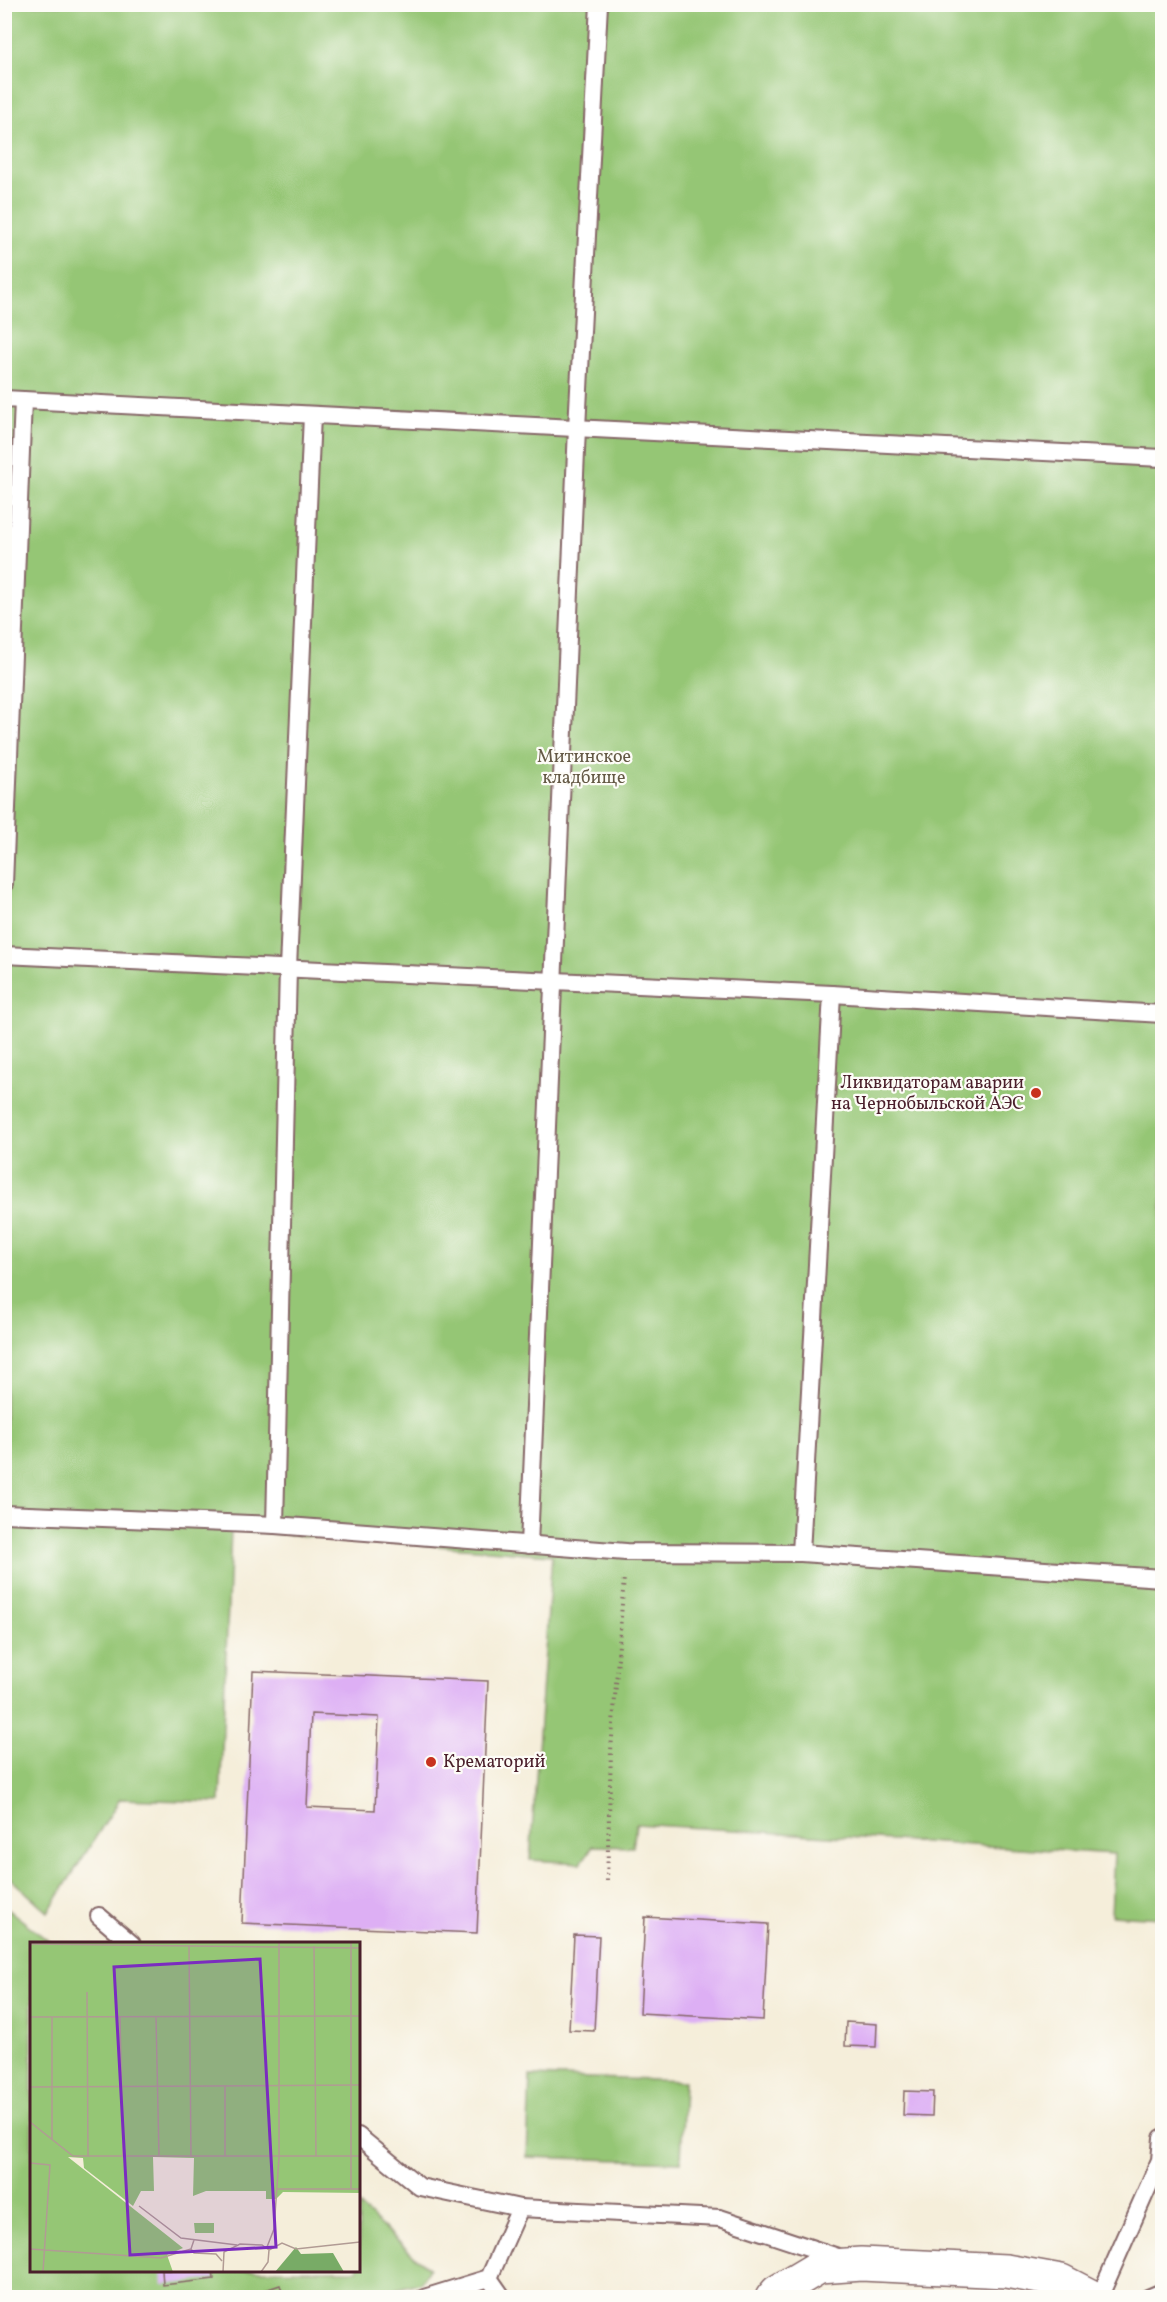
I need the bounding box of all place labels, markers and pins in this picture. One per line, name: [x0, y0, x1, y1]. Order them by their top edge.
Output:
place label: Ликвидаторам аварии на Чернобыльской АЭС: [831, 1071, 1024, 1117]
marker: Ликвидаторам аварии на Чернобыльской АЭС: [1029, 1086, 1043, 1100]
place label: Крематорий: [443, 1750, 545, 1775]
marker: Крематорий: [424, 1755, 438, 1769]

